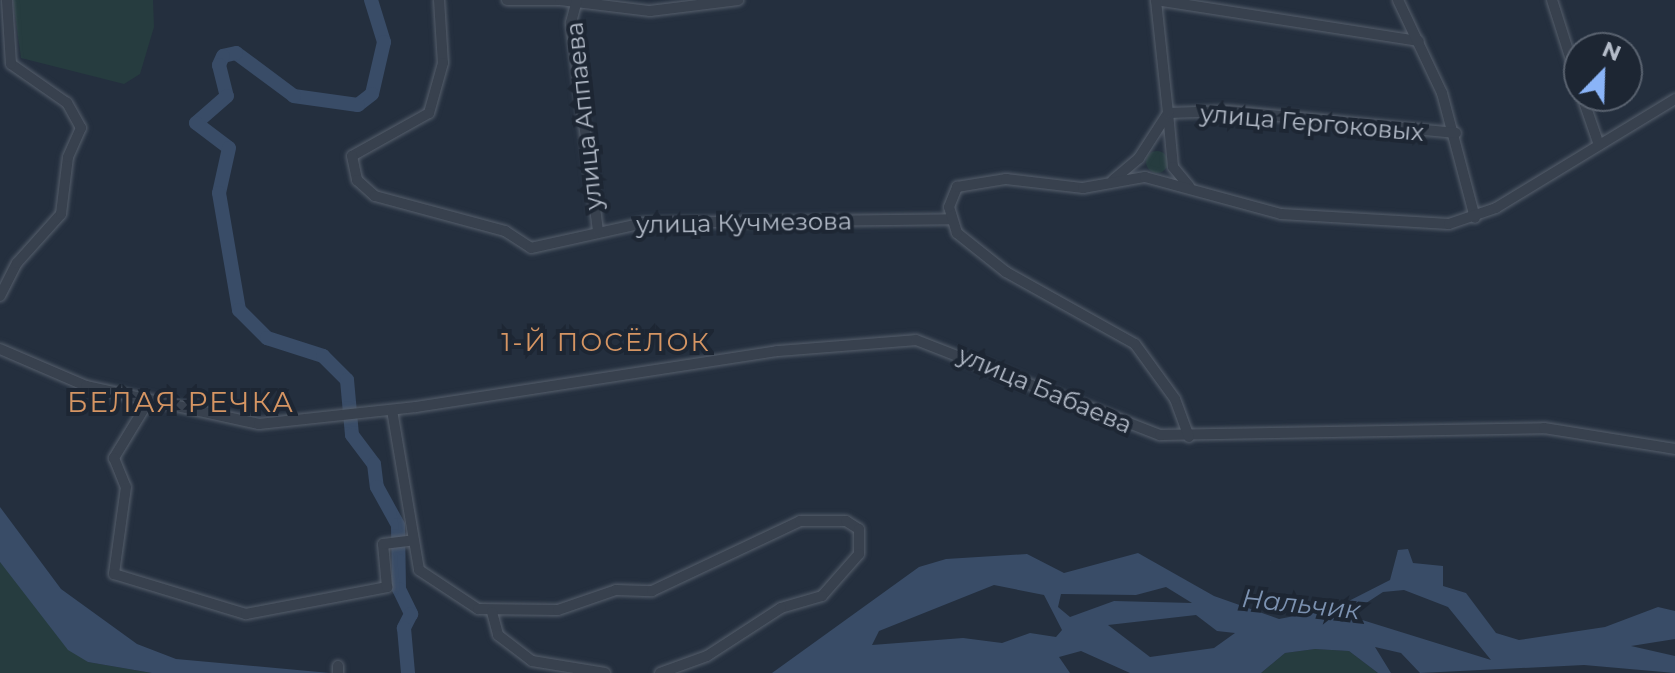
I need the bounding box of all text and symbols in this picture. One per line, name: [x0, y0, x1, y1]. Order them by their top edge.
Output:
street label: улица Аппаева: [560, 21, 608, 211]
north arrow: [1563, 32, 1643, 112]
text: N: [1598, 35, 1625, 67]
street label: улица Гергоковых: [1199, 99, 1425, 147]
street label: улица Кучмезова: [636, 207, 852, 239]
district label: 1-Й ПОСЁЛОК: [501, 327, 711, 359]
street label: улица Бабаева: [954, 340, 1136, 440]
district label: БЕЛАЯ РЕЧКА: [67, 385, 295, 419]
water label: Нальчик: [1240, 583, 1362, 627]

